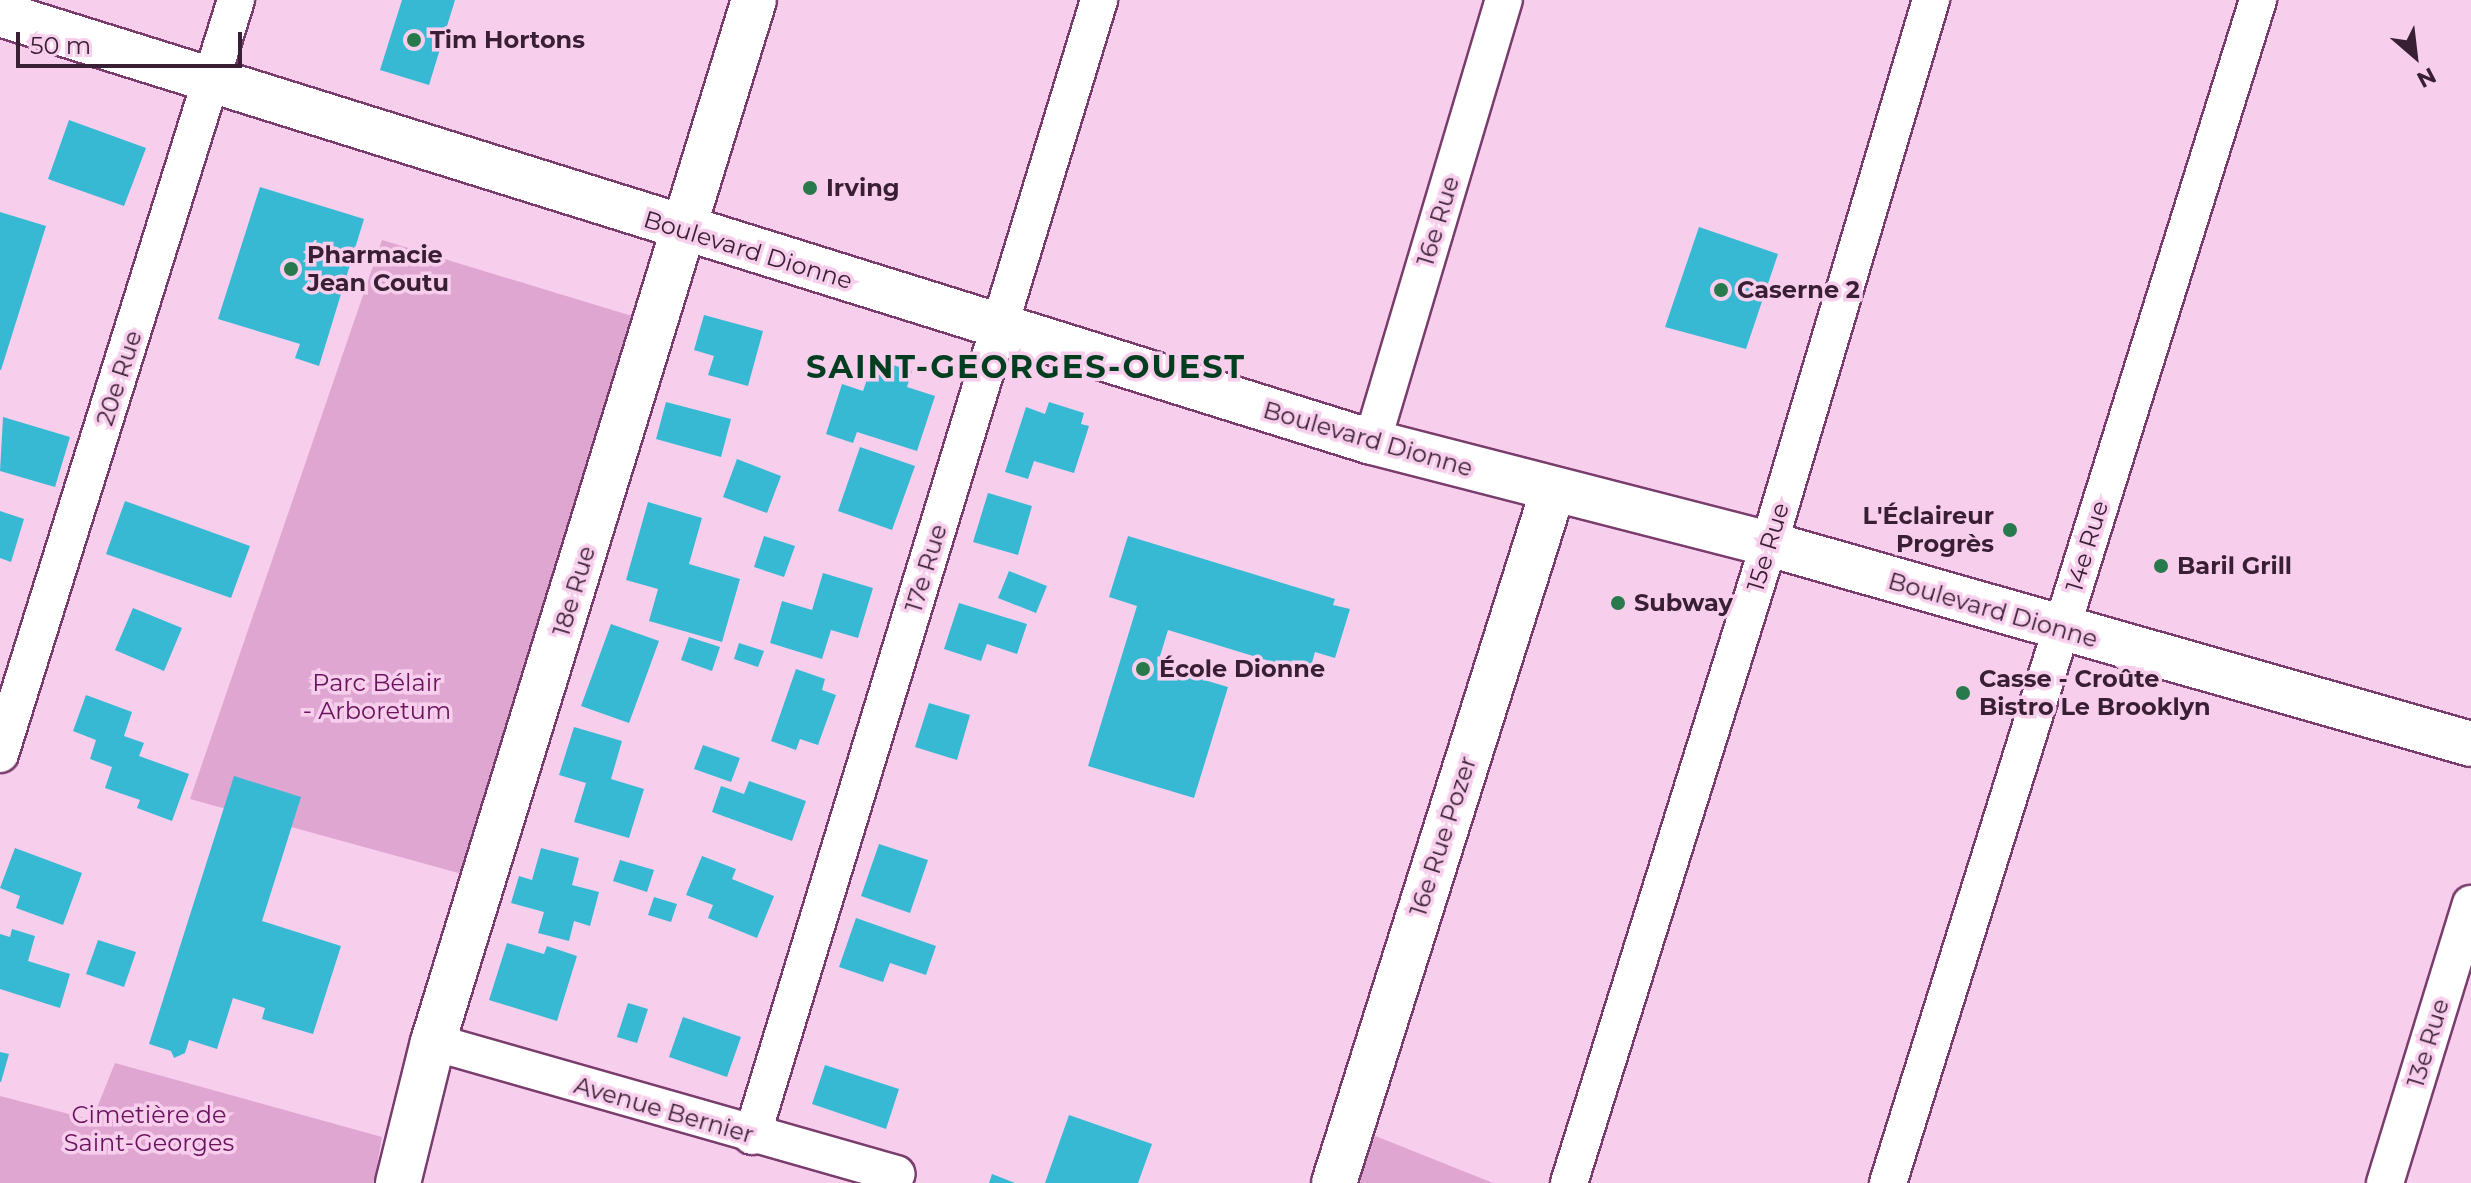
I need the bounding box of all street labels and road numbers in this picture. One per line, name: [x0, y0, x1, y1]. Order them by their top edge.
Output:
street label: 16e Rue: [1411, 173, 1465, 269]
street label: Boulevard Dionne: [640, 205, 856, 295]
street label: 20e Rue: [90, 327, 148, 429]
street label: Boulevard Dionne: [1260, 395, 1476, 483]
street label: 14e Rue: [2060, 497, 2114, 595]
street label: 15e Rue: [1741, 499, 1795, 595]
street label: 17e Rue: [899, 521, 953, 615]
street label: 18e Rue: [547, 542, 601, 640]
street label: Boulevard Dionne: [1885, 566, 2101, 654]
street label: 16e Rue Pozer: [1404, 752, 1482, 920]
street label: 13e Rue: [2401, 995, 2455, 1091]
street label: Avenue Bernier: [571, 1071, 757, 1149]

